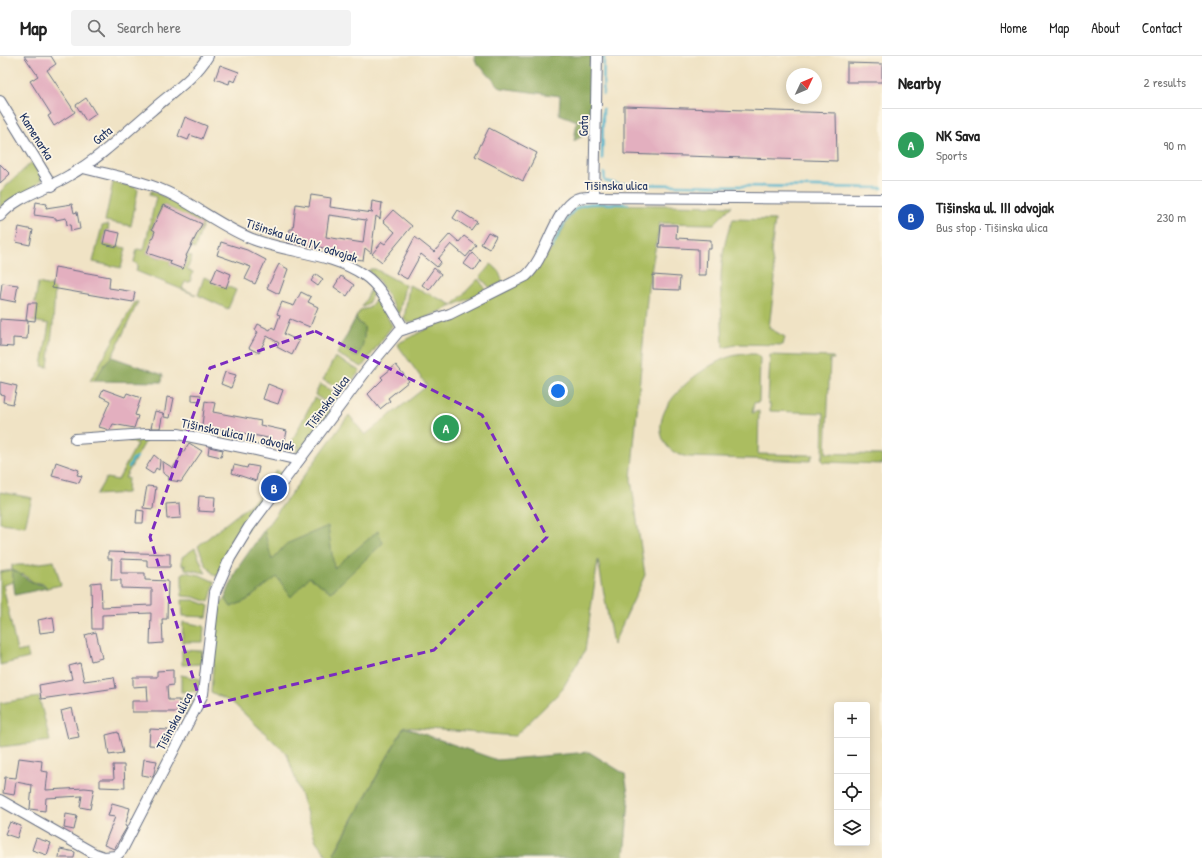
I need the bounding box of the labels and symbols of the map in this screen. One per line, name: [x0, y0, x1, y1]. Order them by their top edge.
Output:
north arrow: [786, 68, 822, 104]
street label: Kamenarka: [15, 109, 59, 163]
street label: Gata: [574, 115, 592, 137]
street label: Gata: [88, 121, 116, 149]
street label: Tišinska ulica: [585, 176, 648, 194]
street label: Tišinska ulica IV. odvojak: [244, 213, 361, 267]
street label: Tišinska ulica: [301, 371, 353, 433]
your location: [548, 381, 568, 401]
street label: Tišinska ulica III. odvojak: [180, 413, 297, 455]
pin: A: [433, 413, 459, 443]
pin: B: [261, 473, 287, 503]
street label: Tišinska ulica: [151, 689, 197, 753]

